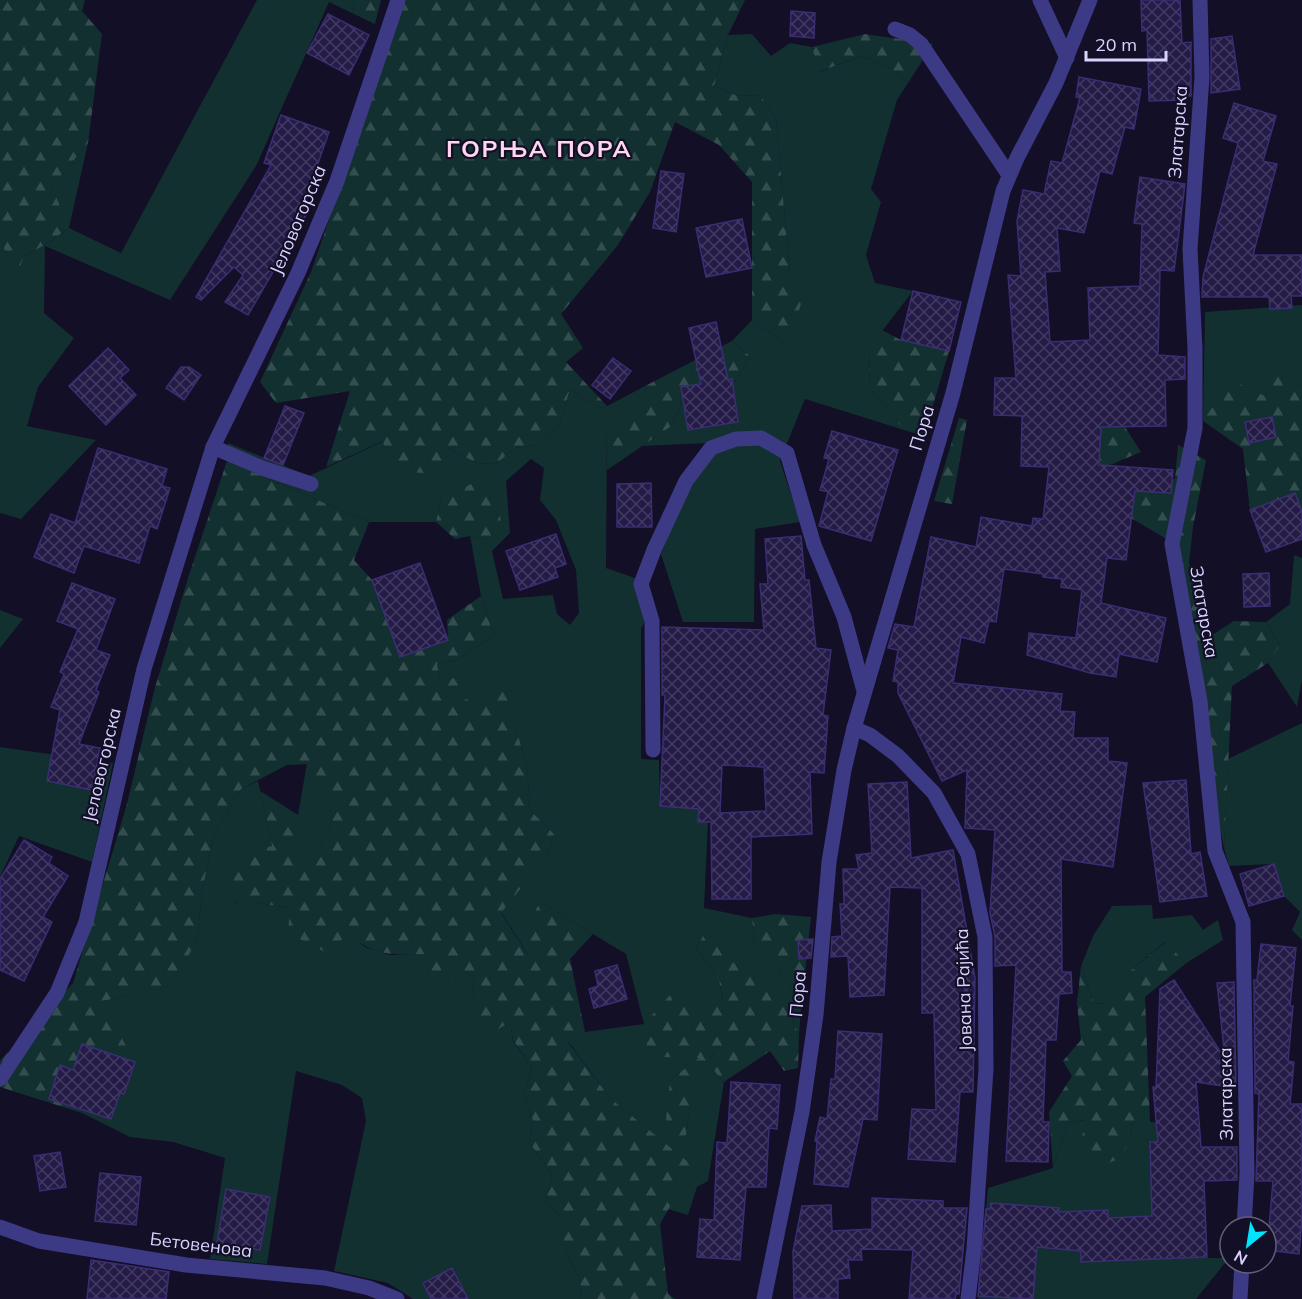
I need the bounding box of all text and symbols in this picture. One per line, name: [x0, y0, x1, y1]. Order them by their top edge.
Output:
scale bar: [1086, 24, 1166, 62]
text: 20 m: [1095, 33, 1137, 56]
street label: Златарска: [1163, 85, 1192, 179]
district label: ГОРЊА ПОРА: [446, 133, 632, 163]
street label: Јеловогорска: [264, 162, 331, 278]
street label: Пора: [904, 402, 939, 453]
street label: Златарска: [1185, 564, 1224, 660]
street label: Јеловогорска: [77, 705, 126, 824]
street label: Јована Рајића: [950, 928, 977, 1052]
street label: Пора: [784, 970, 811, 1018]
street label: Златарска: [1213, 1047, 1238, 1141]
north arrow: [1218, 1215, 1278, 1275]
street label: Бетовенова: [149, 1227, 254, 1262]
text: N: [1230, 1246, 1251, 1270]

